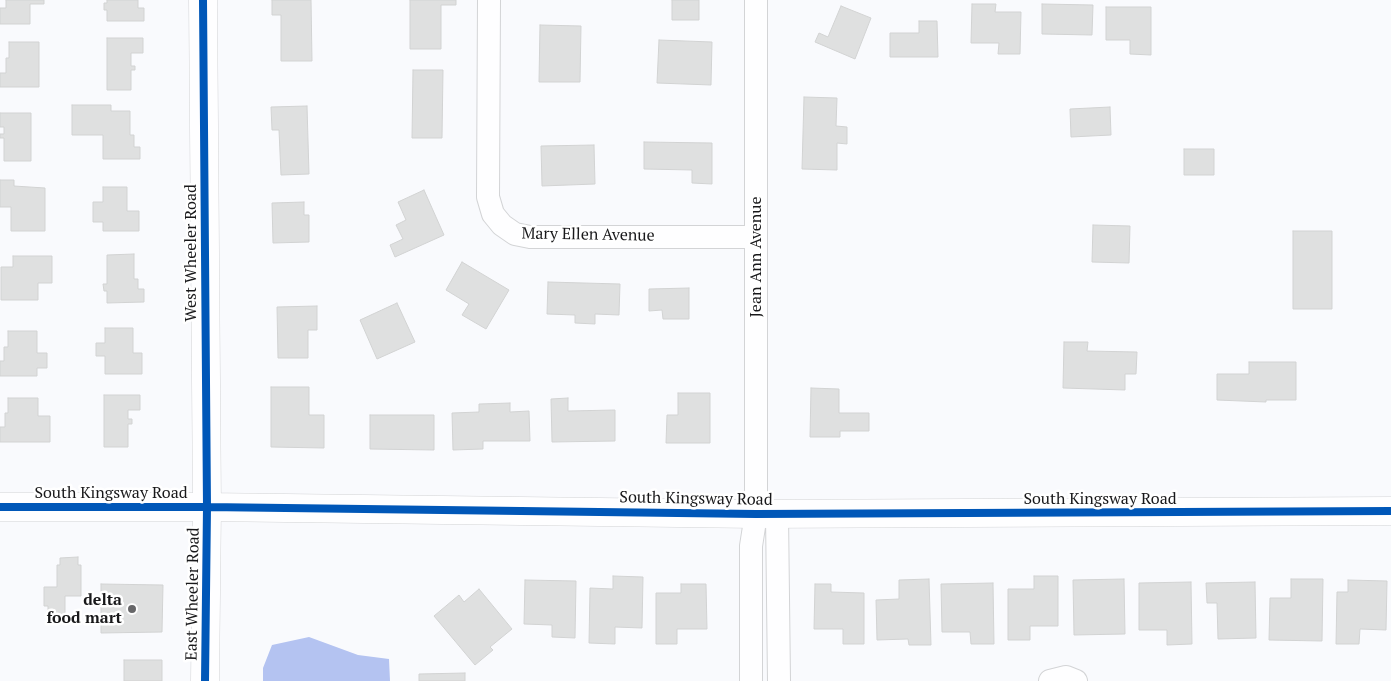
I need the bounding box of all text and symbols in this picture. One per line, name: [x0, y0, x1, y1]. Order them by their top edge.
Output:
street label: West Wheeler Road: [181, 184, 201, 322]
street label: Jean Ann Avenue: [746, 196, 766, 318]
street label: Mary Ellen Avenue: [521, 224, 655, 246]
street label: South Kingsway Road: [34, 483, 188, 503]
street label: South Kingsway Road: [619, 488, 773, 510]
street label: South Kingsway Road: [1023, 489, 1177, 509]
street label: East Wheeler Road: [182, 527, 204, 661]
place label: delta food mart: [46, 590, 122, 628]
marker: delta food mart: [126, 603, 138, 615]

